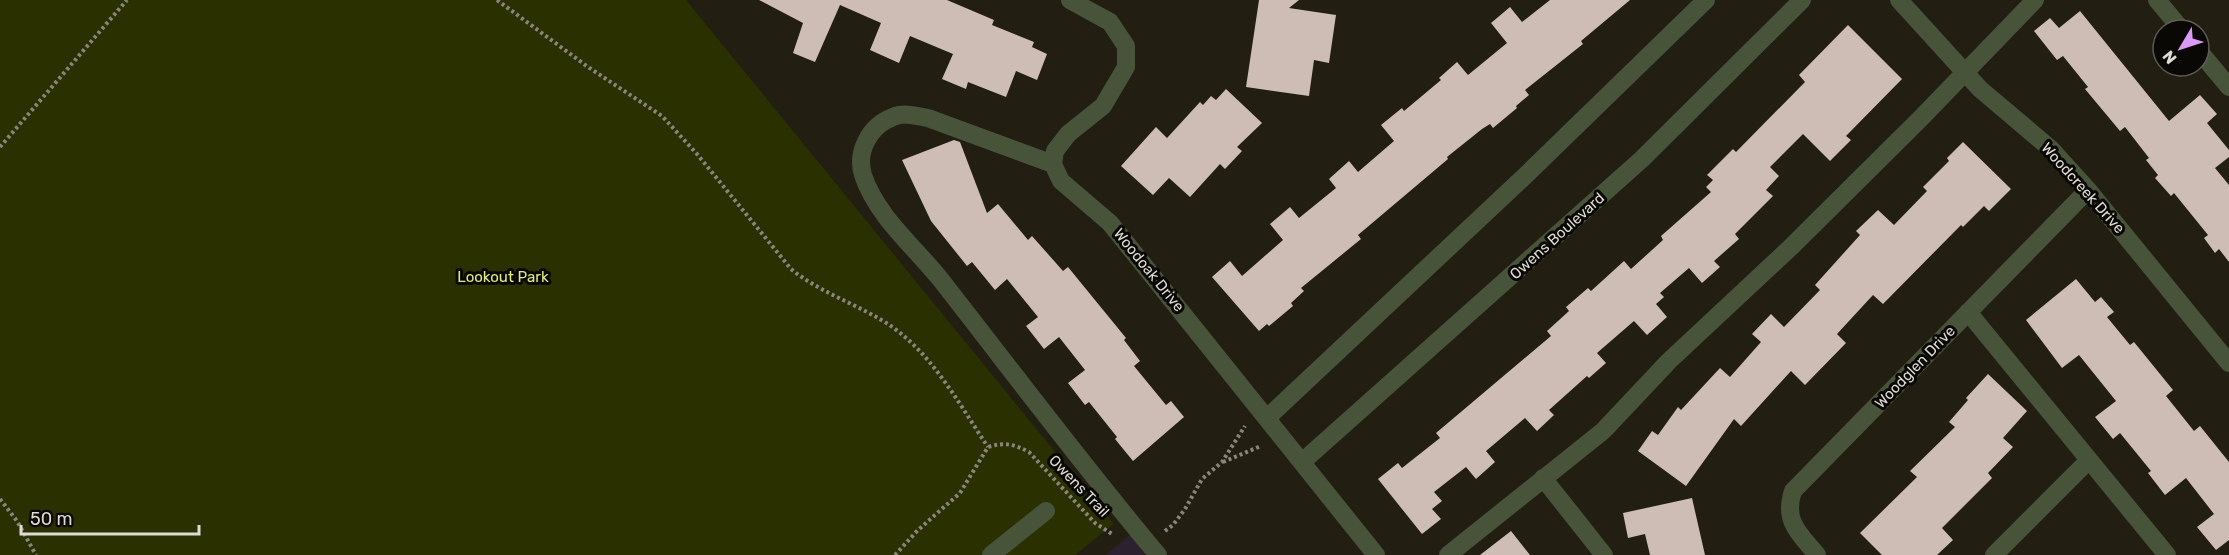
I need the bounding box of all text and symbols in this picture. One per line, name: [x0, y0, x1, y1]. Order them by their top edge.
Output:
north arrow: [2151, 18, 2211, 78]
text: N: [2159, 47, 2181, 68]
street label: Woodcreek Drive: [2038, 139, 2128, 237]
street label: Owens Boulevard: [1506, 189, 1608, 283]
street label: Woodoak Drive: [1110, 225, 1188, 315]
park label: Lookout Park: [457, 268, 549, 286]
street label: Woodglen Drive: [1871, 322, 1959, 412]
street label: Owens Trail: [1045, 451, 1113, 521]
scale bar: [21, 498, 200, 536]
text: 50 m: [30, 508, 73, 530]

